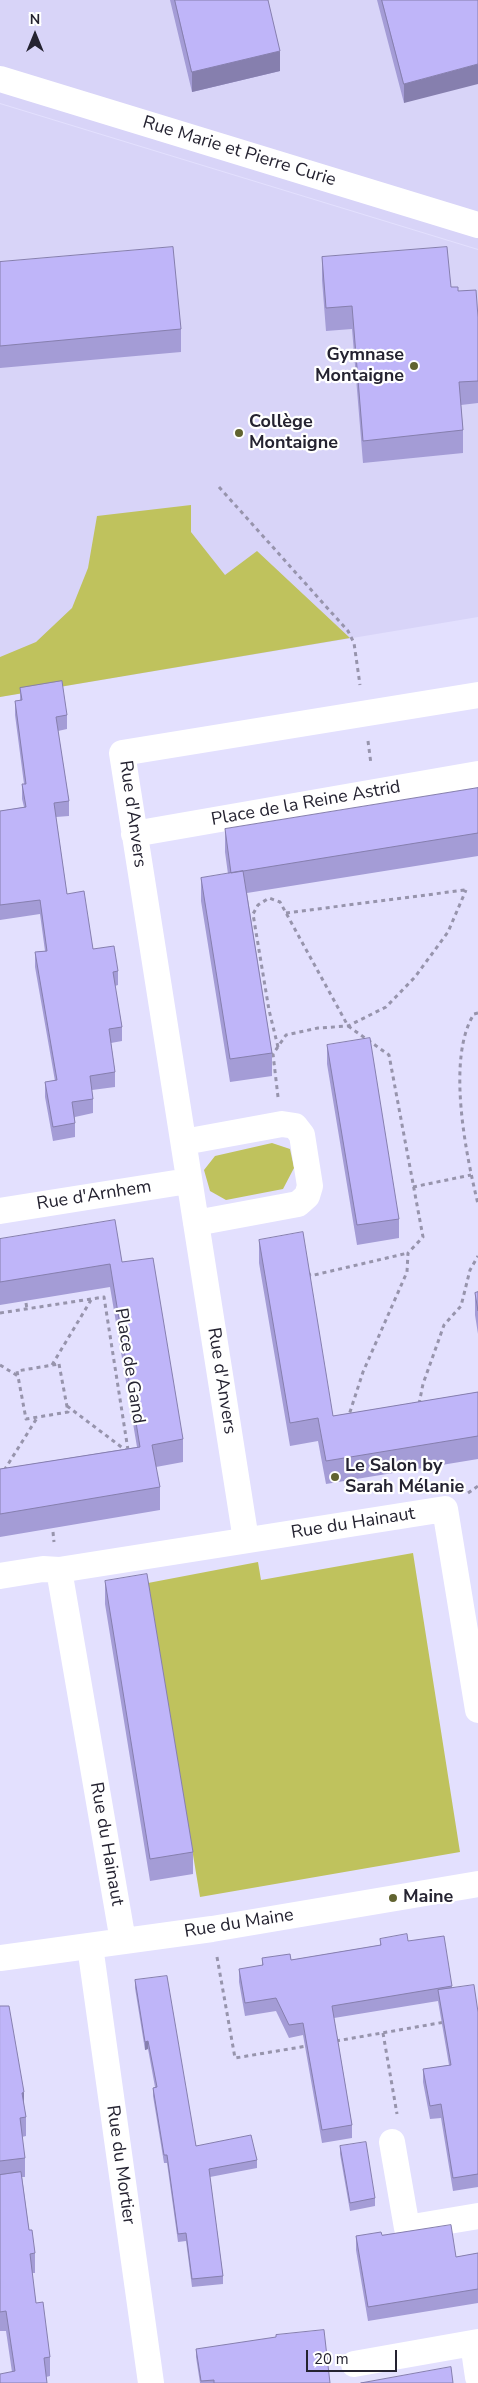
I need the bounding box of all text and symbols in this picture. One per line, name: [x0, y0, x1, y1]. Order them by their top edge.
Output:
north arrow: [10, 10, 60, 60]
text: N: [30, 10, 40, 29]
street label: Rue Marie et Pierre Curie: [140, 112, 338, 192]
place label: Gymnase Montaigne: [315, 345, 404, 388]
marker: Gymnase Montaigne: [408, 360, 420, 372]
place label: Collège Montaigne: [249, 412, 338, 454]
marker: Collège Montaigne: [233, 427, 245, 439]
street label: Rue d'Anvers: [114, 759, 150, 869]
street label: Place de la Reine Astrid: [210, 777, 402, 831]
street label: Rue d'Arnhem: [35, 1176, 153, 1216]
street label: Place de Gand: [109, 1307, 149, 1425]
street label: Rue d'Anvers: [202, 1326, 240, 1436]
place label: Le Salon by Sarah Mélanie: [345, 1456, 464, 1498]
marker: Le Salon by Sarah Mélanie: [329, 1471, 341, 1483]
street label: Rue du Hainaut: [290, 1504, 416, 1544]
street label: Rue du Hainaut: [84, 1781, 128, 1907]
place label: Maine: [403, 1887, 453, 1909]
marker: Maine: [387, 1892, 399, 1904]
street label: Rue du Maine: [183, 1905, 295, 1943]
street label: Rue du Mortier: [101, 2104, 139, 2226]
scale bar: [308, 2340, 399, 2372]
text: 20 m: [314, 2349, 349, 2369]

